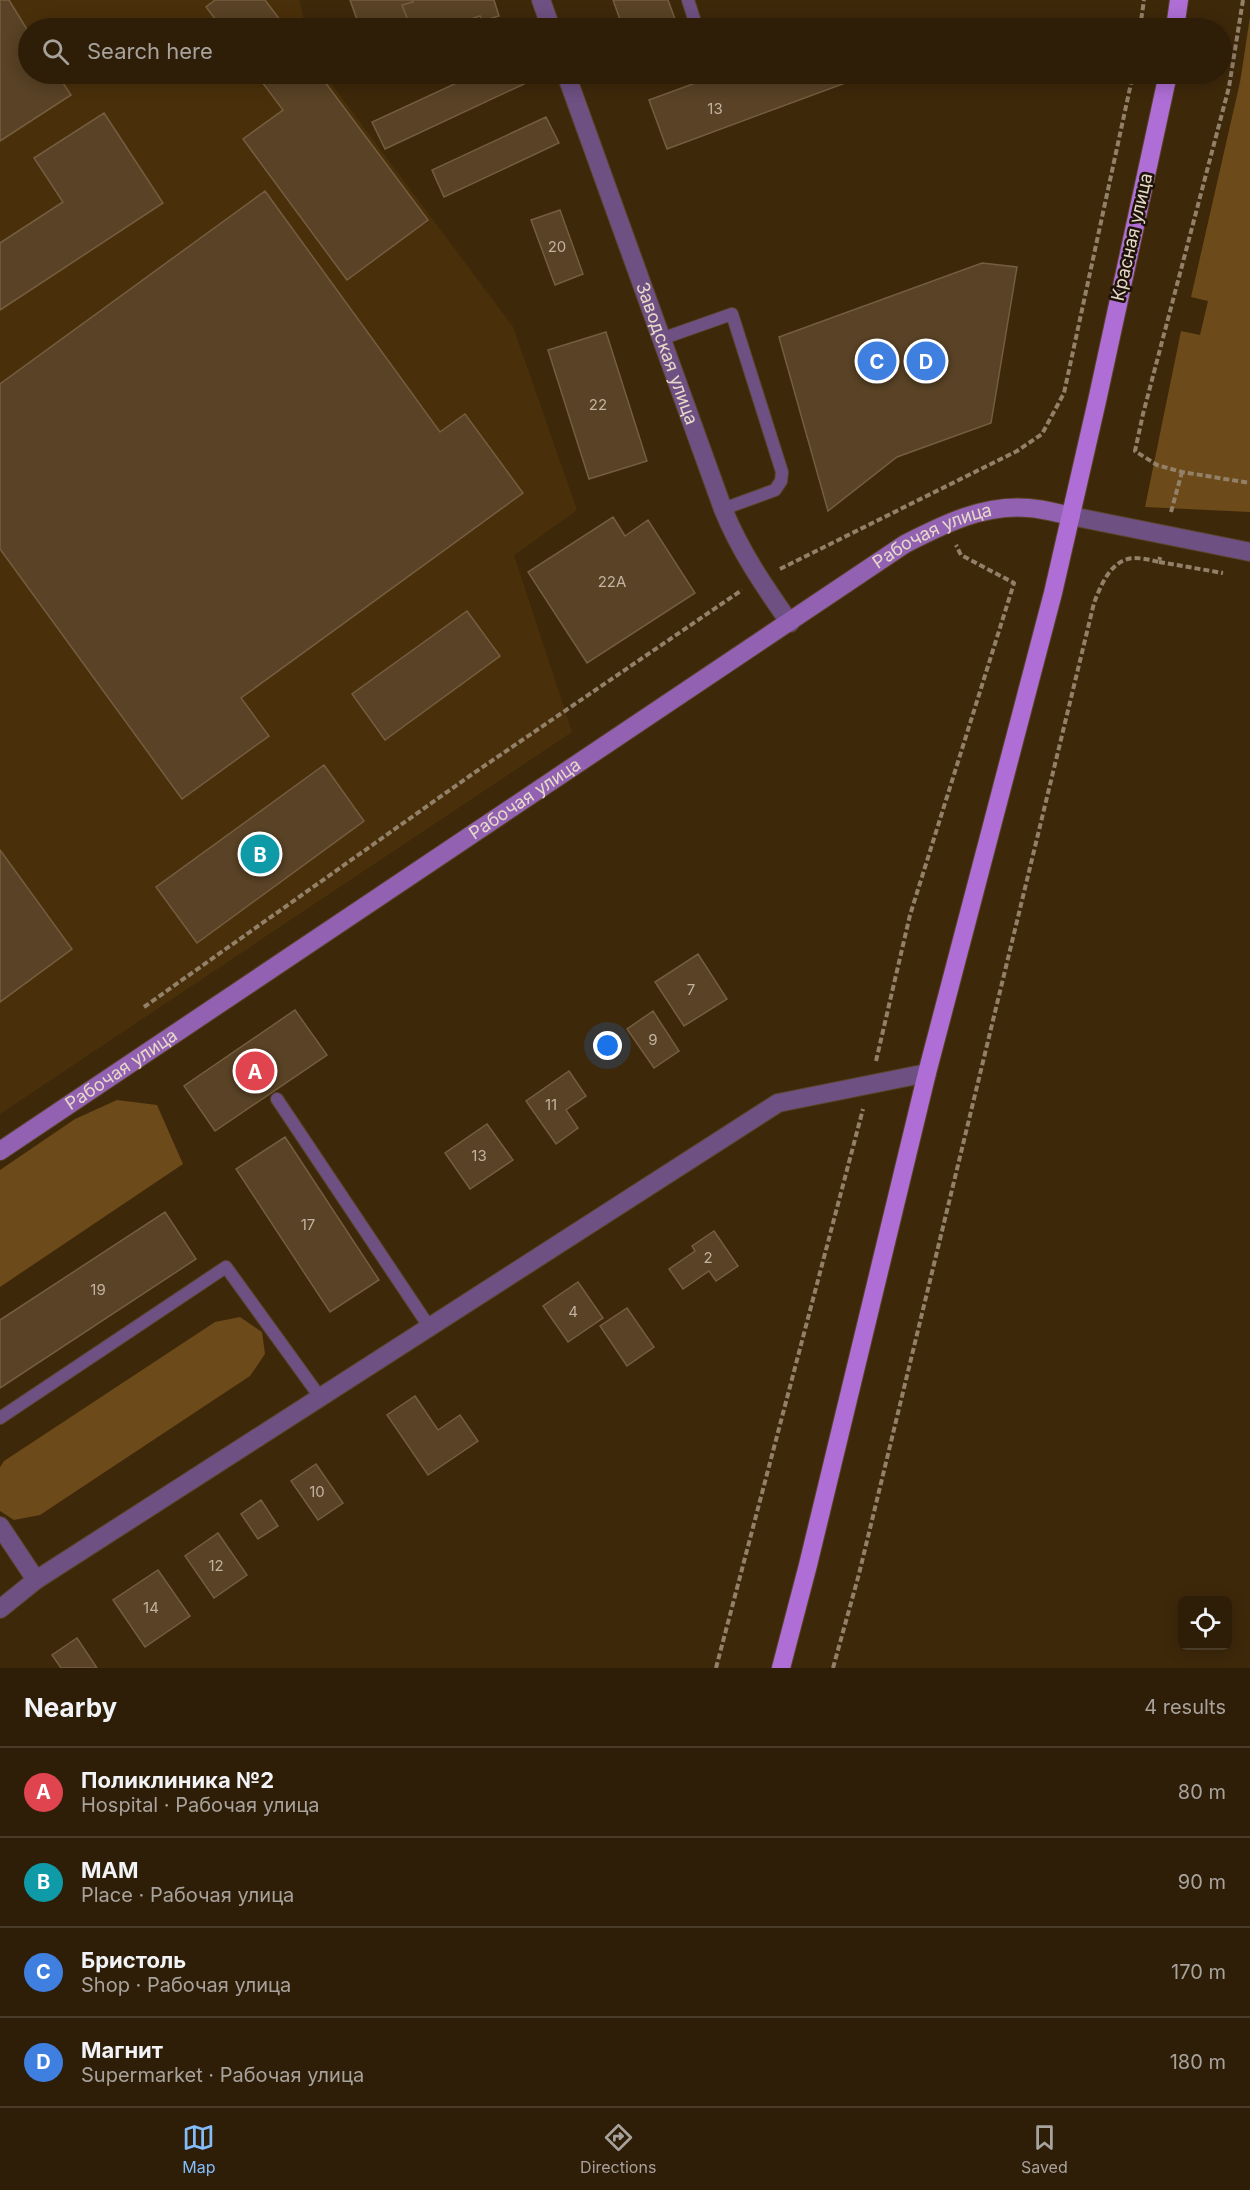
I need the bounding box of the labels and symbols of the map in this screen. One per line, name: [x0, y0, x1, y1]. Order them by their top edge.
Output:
house number: 13: [707, 99, 723, 118]
street label: Красная улица: [1107, 171, 1156, 303]
house number: 20: [548, 237, 566, 256]
street label: Заводская улица: [632, 279, 703, 427]
pin: C: [858, 338, 896, 384]
pin: D: [906, 338, 946, 384]
house number: 22: [589, 395, 607, 414]
street label: Рабочая улица: [868, 499, 994, 573]
house number: 22А: [598, 572, 626, 591]
street label: Рабочая улица: [465, 754, 584, 843]
pin: B: [240, 832, 280, 876]
house number: 7: [687, 980, 695, 999]
street label: Рабочая улица: [61, 1024, 181, 1114]
house number: 9: [648, 1030, 658, 1049]
your location: [593, 1031, 622, 1060]
pin: A: [236, 1048, 274, 1094]
house number: 11: [545, 1095, 557, 1114]
house number: 13: [471, 1146, 487, 1165]
house number: 17: [301, 1215, 315, 1234]
house number: 2: [703, 1248, 713, 1267]
house number: 19: [90, 1280, 106, 1299]
house number: 4: [568, 1302, 578, 1321]
house number: 10: [309, 1482, 325, 1501]
house number: 12: [208, 1556, 224, 1575]
house number: 14: [143, 1598, 159, 1617]

